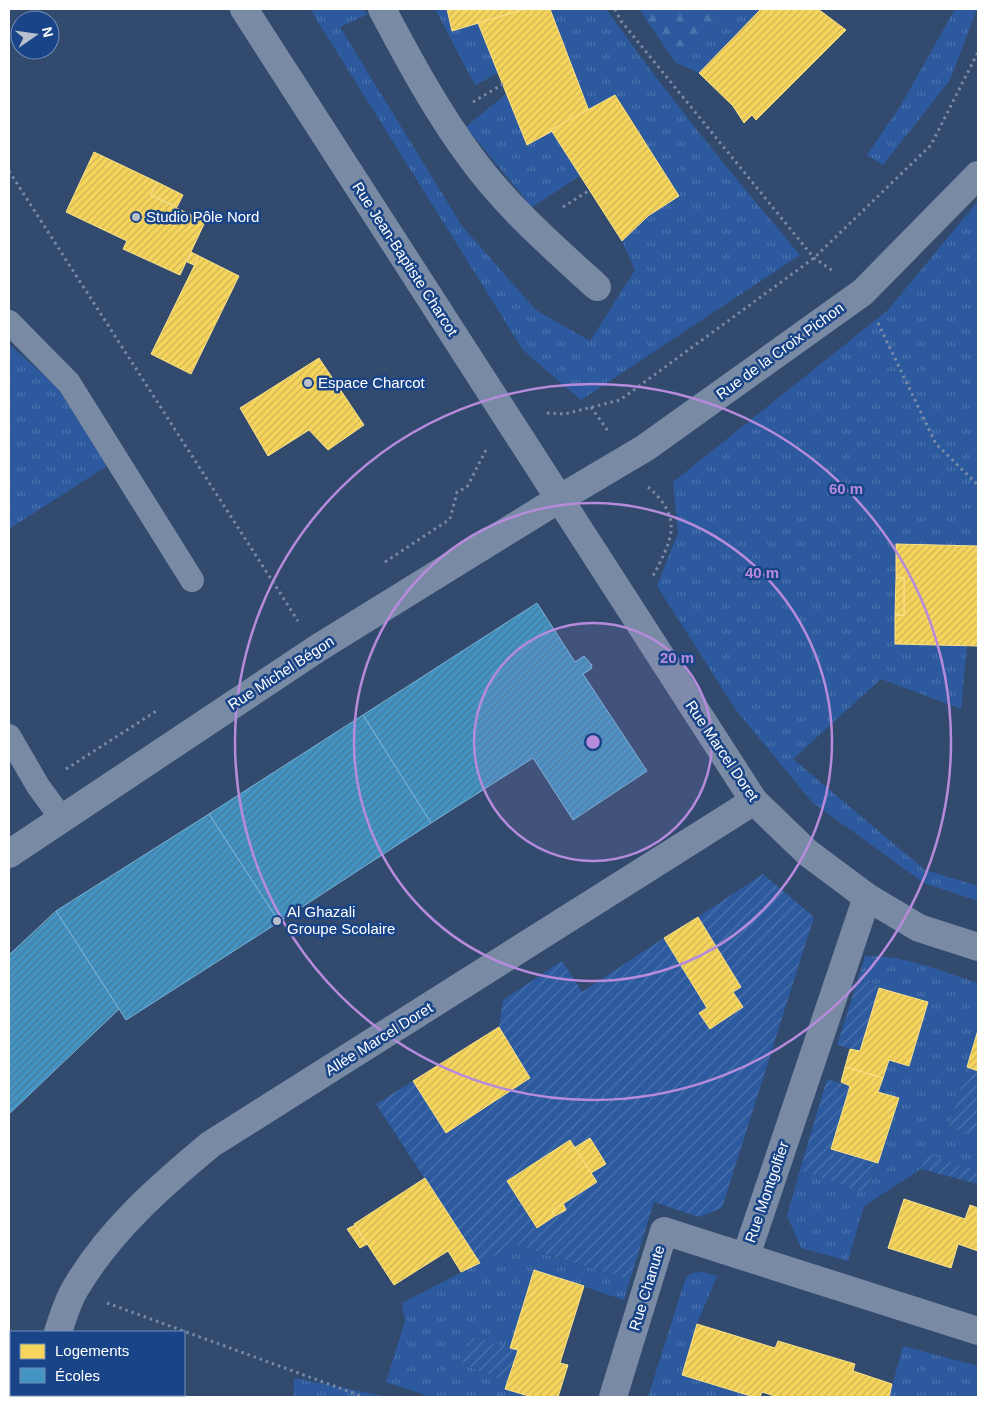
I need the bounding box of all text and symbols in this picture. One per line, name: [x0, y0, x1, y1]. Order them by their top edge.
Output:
north arrow: [10, 10, 60, 60]
text: N: [39, 25, 57, 39]
street label: Rue Jean-Baptiste Charcot: [349, 179, 462, 340]
place label: Studio Pôle Nord: [146, 208, 259, 225]
marker: Studio Pôle Nord: [130, 211, 142, 223]
street label: Rue de la Croix Pichon: [713, 299, 847, 403]
place label: Espace Charcot: [318, 374, 426, 391]
marker: Espace Charcot: [302, 377, 314, 389]
text: 60 m: [829, 480, 863, 497]
text: 40 m: [745, 564, 779, 581]
street label: Rue Michel Bégon: [225, 632, 337, 713]
text: 20 m: [660, 649, 694, 666]
street label: Rue Marcel Doret: [683, 697, 763, 805]
centre of rings: [584, 733, 602, 751]
place label: Al Ghazali Groupe Scolaire: [287, 903, 395, 937]
marker: Al Ghazali Groupe Scolaire: [271, 915, 283, 927]
street label: Allée Marcel Doret: [322, 998, 436, 1078]
street label: Rue Montgolfier: [741, 1139, 792, 1245]
street label: Rue Chanute: [625, 1243, 668, 1333]
legend: [10, 1331, 185, 1396]
text: Logements: [55, 1342, 129, 1359]
text: Écoles: [55, 1367, 100, 1384]

